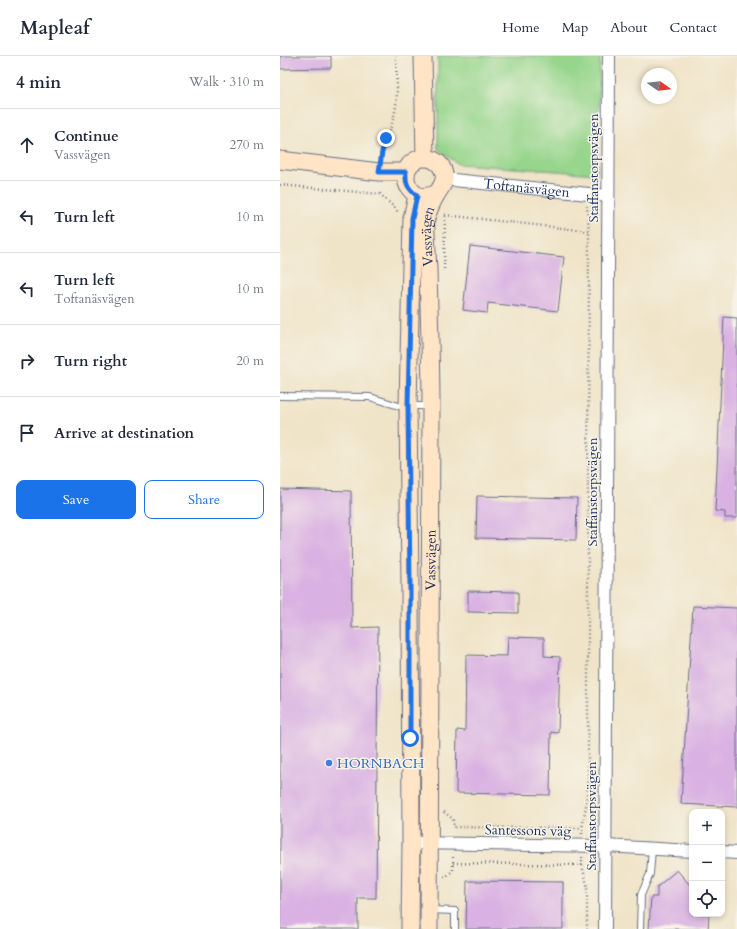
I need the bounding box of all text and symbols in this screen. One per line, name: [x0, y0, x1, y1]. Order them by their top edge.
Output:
text: Mapleaf: [20, 15, 90, 41]
text: Home: [502, 18, 540, 37]
text: Map: [562, 18, 588, 37]
text: About: [610, 18, 647, 37]
text: Contact: [669, 18, 717, 37]
north arrow: [641, 68, 677, 104]
text: 4 min: [16, 71, 61, 94]
text: Walk · 310 m: [189, 73, 264, 91]
street label: Staffanstorpsvägen: [584, 113, 603, 223]
text: Continue: [54, 126, 119, 146]
route end: [377, 129, 395, 147]
icon: ahead: [16, 134, 38, 156]
text: 270 m: [230, 136, 264, 154]
text: Vassvägen: [54, 146, 111, 164]
street label: Toftanäsvägen: [482, 174, 571, 202]
street label: Vassvägen: [416, 203, 439, 267]
icon: left: [16, 206, 38, 228]
text: Turn left: [54, 207, 115, 227]
text: 10 m: [236, 208, 264, 226]
text: Turn left: [54, 270, 115, 290]
icon: left: [16, 278, 38, 300]
text: 10 m: [236, 280, 264, 298]
text: Toftanäsvägen: [54, 290, 135, 308]
icon: right: [16, 350, 38, 372]
text: Turn right: [54, 351, 127, 371]
text: 20 m: [236, 352, 264, 370]
icon: arrive: [16, 422, 38, 444]
text: Arrive at destination: [54, 423, 194, 443]
street label: Staffanstorpsvägen: [583, 437, 602, 547]
button: Save: [16, 480, 136, 519]
button: Share: [144, 480, 264, 519]
street label: Vassvägen: [421, 529, 441, 591]
route start: [401, 729, 419, 747]
place label: HORNBACH: [337, 754, 425, 773]
marker: HORNBACH: [324, 758, 334, 768]
street label: Staffanstorpsvägen: [582, 761, 601, 871]
map controls: [689, 809, 725, 917]
button: +: [689, 809, 725, 845]
street label: Santessons väg: [485, 820, 571, 841]
button: −: [689, 845, 725, 881]
button: locate: [689, 881, 725, 917]

